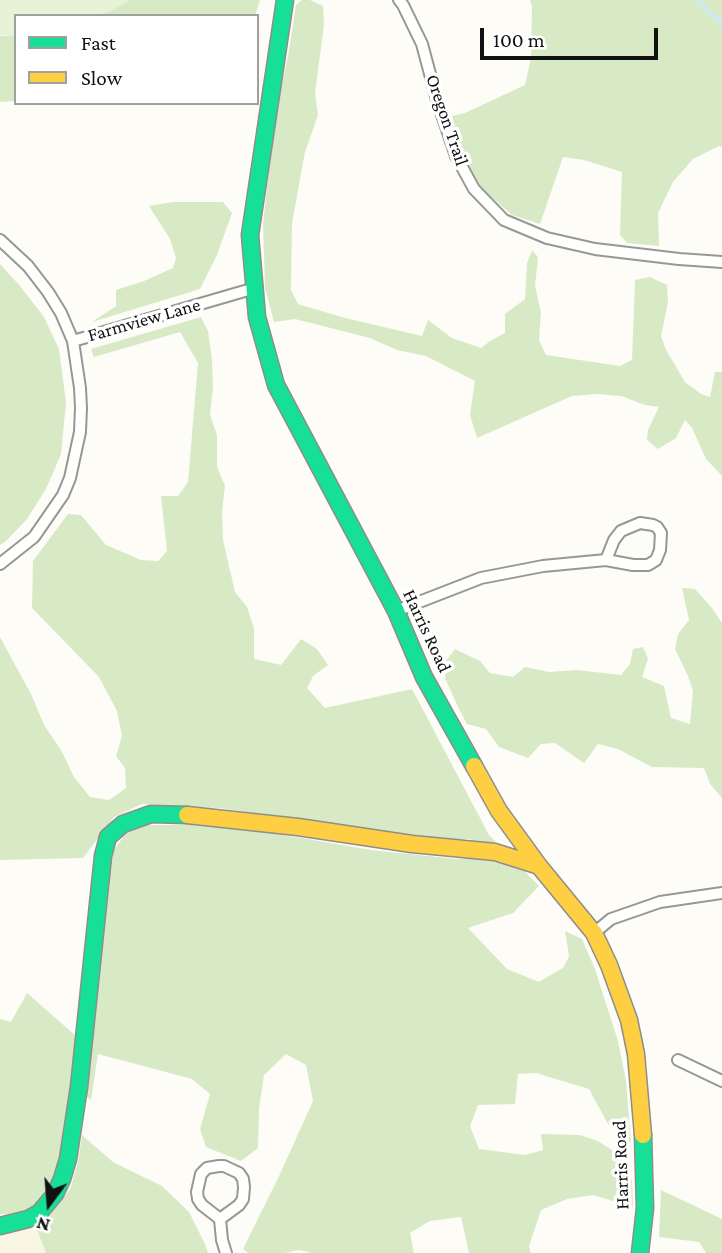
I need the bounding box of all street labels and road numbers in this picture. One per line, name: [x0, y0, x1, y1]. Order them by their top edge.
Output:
street label: Oregon Trail: [421, 71, 473, 169]
street label: Farmview Lane: [85, 293, 203, 347]
street label: Harris Road: [398, 586, 456, 676]
street label: Harris Road: [608, 1120, 634, 1210]

